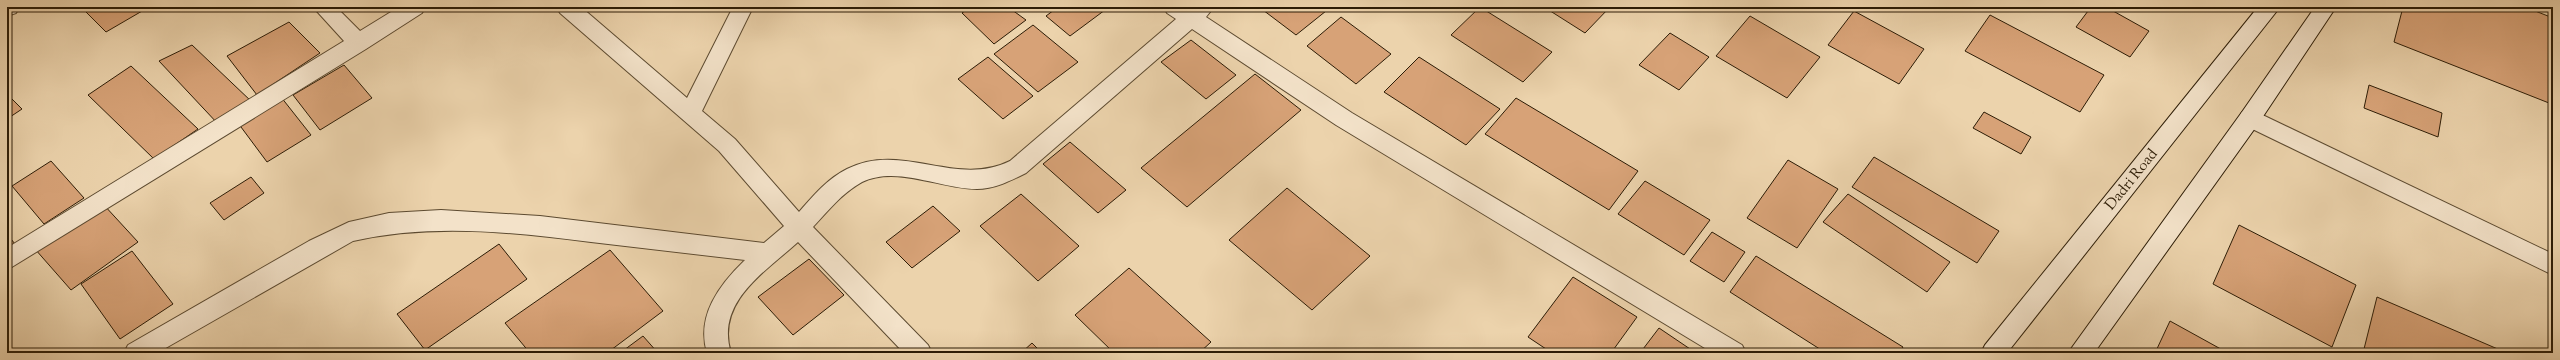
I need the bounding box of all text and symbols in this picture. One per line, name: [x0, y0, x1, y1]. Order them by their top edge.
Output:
street label: Dadri Road: [2101, 144, 2164, 215]

